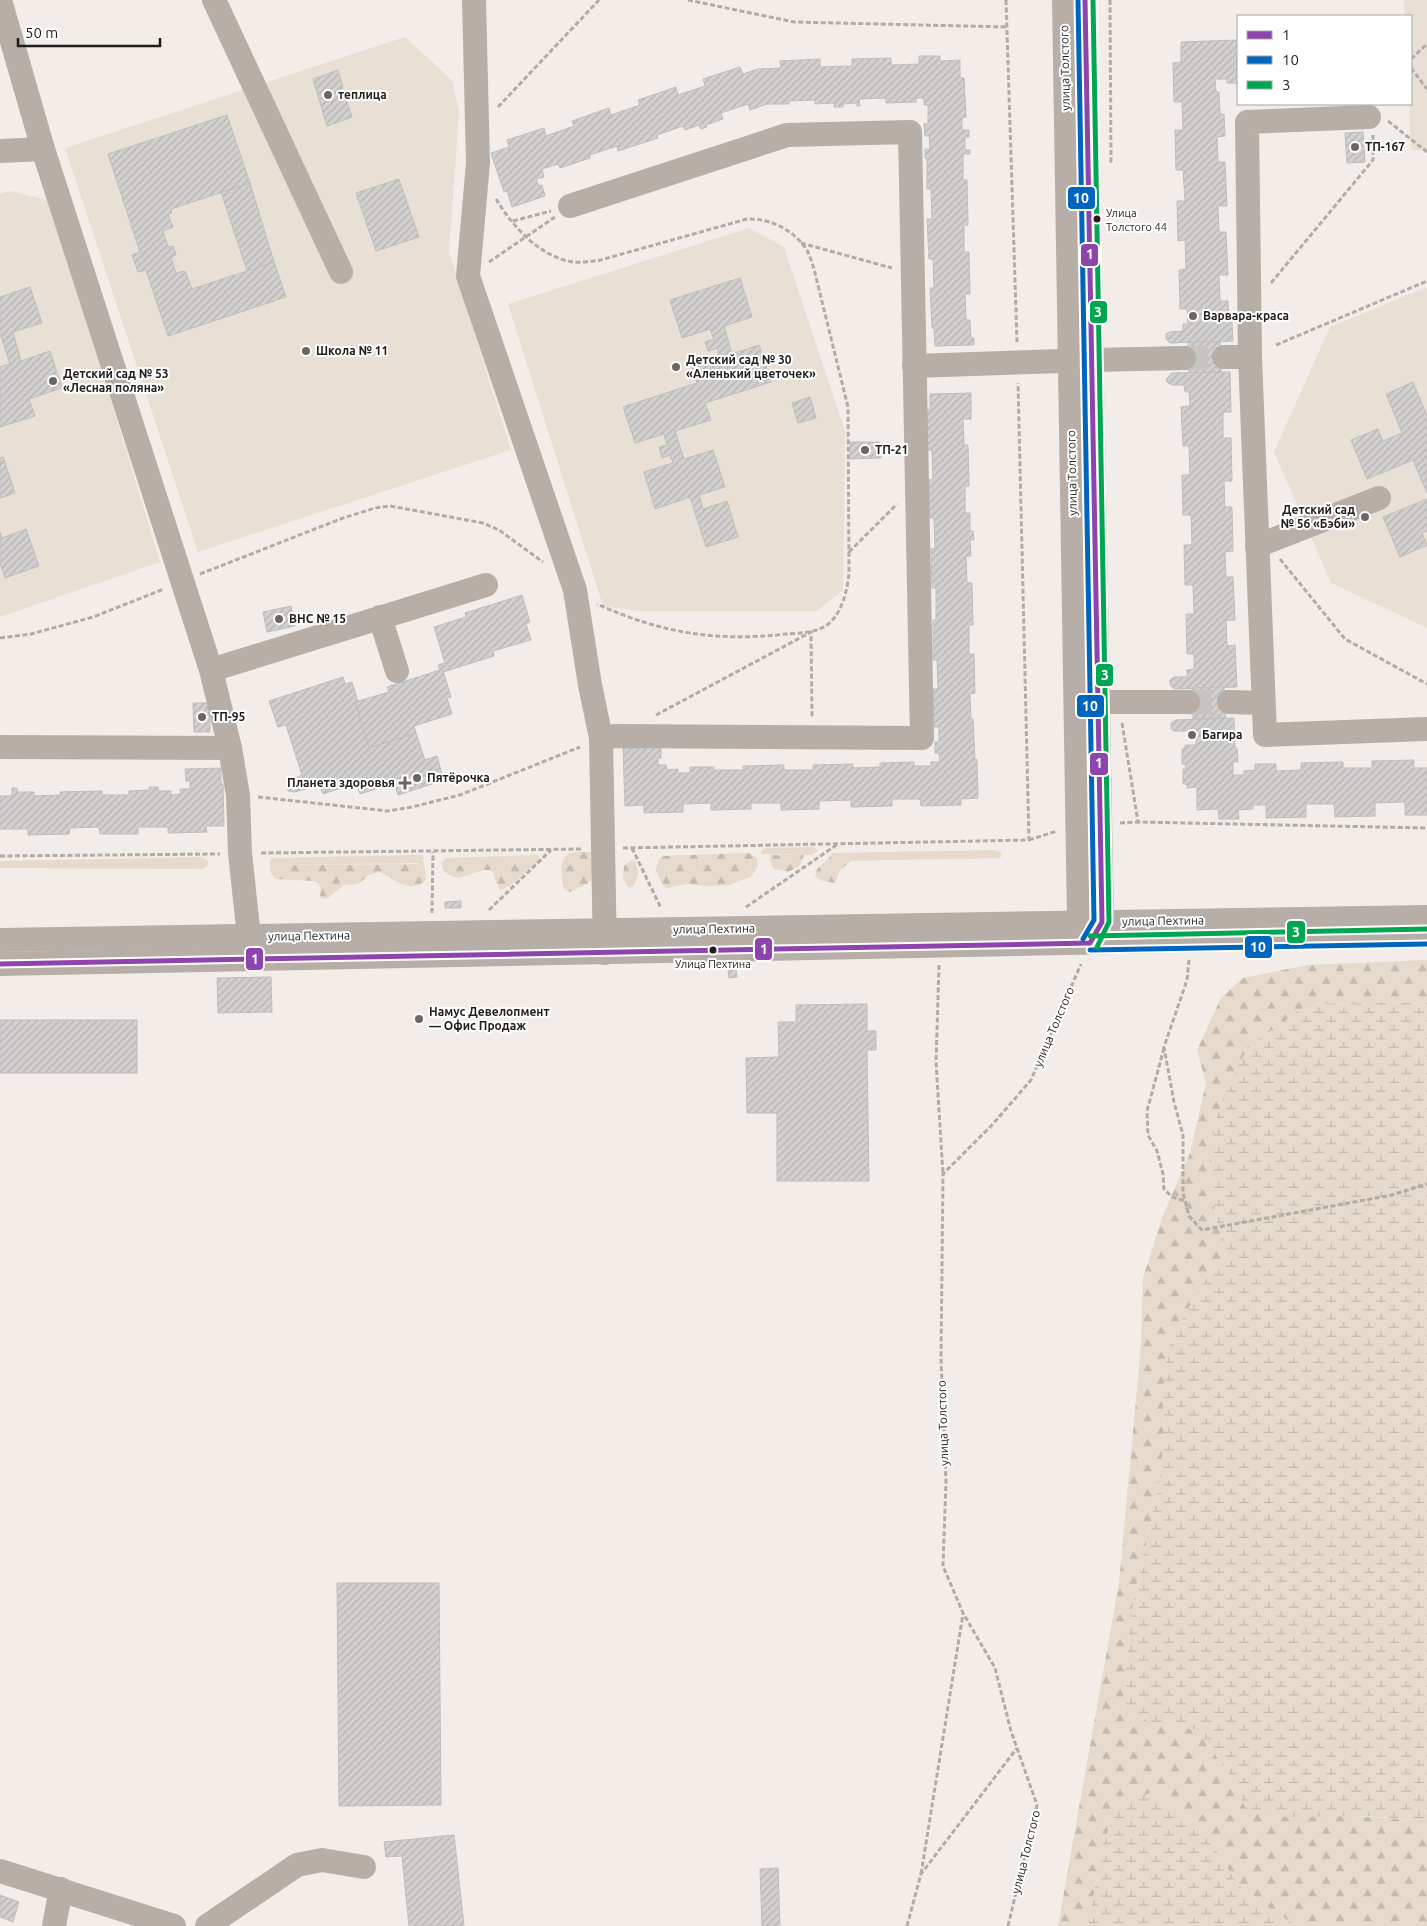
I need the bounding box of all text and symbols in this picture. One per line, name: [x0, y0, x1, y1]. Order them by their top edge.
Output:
scale bar: [18, 15, 160, 47]
legend: [1237, 15, 1412, 105]
text: 50 m: [25, 24, 58, 41]
street label: улица Толстого: [1057, 25, 1072, 111]
text: 1: [1282, 26, 1290, 43]
text: 10: [1282, 51, 1299, 68]
text: 3: [1282, 76, 1290, 93]
place label: теплица: [338, 88, 387, 101]
marker: теплица: [322, 89, 334, 101]
place label: ТП-167: [1365, 140, 1405, 153]
marker: ТП-167: [1349, 141, 1361, 153]
line badge: 10: [1067, 186, 1096, 210]
text: 10: [1073, 190, 1089, 206]
place label: Улица Толстого 44: [1106, 207, 1167, 233]
marker: Улица Толстого 44: [1092, 214, 1102, 224]
line badge: 1: [1080, 243, 1099, 267]
text: 1: [1086, 246, 1094, 262]
line badge: 3: [1089, 300, 1108, 324]
text: 3: [1094, 304, 1102, 320]
place label: Варвара-краса: [1203, 309, 1289, 322]
marker: Варвара-краса: [1187, 310, 1199, 322]
place label: Школа № 11: [316, 344, 388, 357]
marker: Школа № 11: [300, 345, 312, 357]
place label: Детский сад № 30 «Аленький цветочек»: [686, 353, 816, 380]
marker: Детский сад № 30 «Аленький цветочек»: [670, 361, 682, 373]
place label: Детский сад № 53 «Лесная поляна»: [63, 367, 169, 394]
marker: Детский сад № 53 «Лесная поляна»: [47, 375, 59, 387]
street label: улица Толстого: [1064, 430, 1079, 516]
place label: ТП-21: [875, 443, 908, 456]
marker: ТП-21: [859, 444, 871, 456]
place label: Детский сад № 56 «Бэби»: [1280, 503, 1355, 530]
marker: Детский сад № 56 «Бэби»: [1359, 511, 1371, 523]
place label: ВНС № 15: [289, 612, 346, 625]
marker: ВНС № 15: [273, 613, 285, 625]
line badge: 3: [1095, 663, 1114, 687]
text: 3: [1101, 667, 1109, 683]
line badge: 10: [1076, 694, 1105, 718]
text: 10: [1082, 698, 1098, 714]
place label: ТП-95: [212, 710, 246, 723]
marker: ТП-95: [196, 711, 208, 723]
place label: Багира: [1202, 728, 1243, 741]
marker: Багира: [1186, 729, 1198, 741]
line badge: 1: [1089, 752, 1109, 776]
text: 1: [1095, 755, 1103, 771]
place label: Пятёрочка: [427, 771, 490, 784]
marker: Пятёрочка: [411, 772, 423, 784]
place label: Планета здоровья: [287, 776, 395, 789]
marker: Планета здоровья: [399, 777, 411, 789]
street label: улица Пехтина: [1122, 913, 1204, 928]
line badge: 3: [1286, 920, 1306, 944]
street label: улица Пехтина: [673, 921, 755, 936]
text: 3: [1292, 924, 1300, 940]
street label: улица Пехтина: [268, 928, 350, 943]
line badge: 10: [1244, 935, 1273, 959]
line badge: 1: [754, 937, 773, 961]
text: 10: [1250, 939, 1266, 955]
text: 1: [760, 941, 768, 957]
marker: Улица Пехтина: [708, 945, 718, 955]
line badge: 1: [245, 947, 264, 971]
text: 1: [251, 951, 259, 967]
place label: Улица Пехтина: [675, 958, 751, 970]
street label: улица Толстого: [1031, 985, 1076, 1069]
place label: Намус Девелопмент — Офис Продаж: [429, 1005, 550, 1032]
marker: Намус Девелопмент — Офис Продаж: [413, 1013, 425, 1025]
street label: улица Толстого: [935, 1380, 950, 1466]
street label: улица Толстого: [1009, 1809, 1042, 1895]

